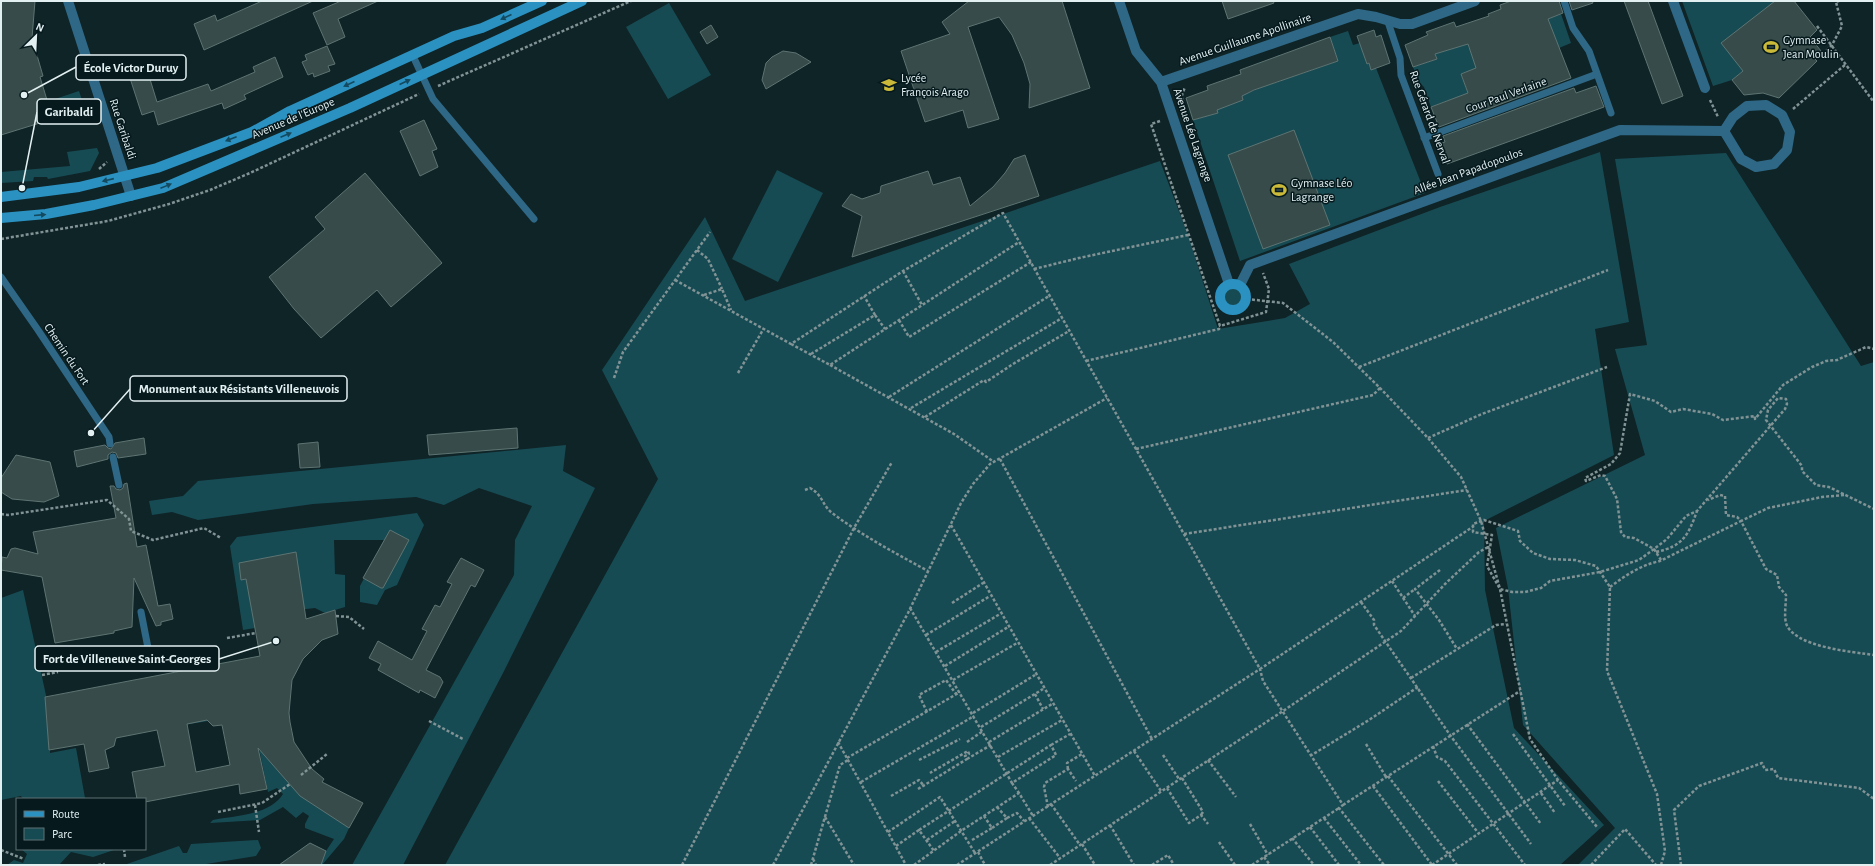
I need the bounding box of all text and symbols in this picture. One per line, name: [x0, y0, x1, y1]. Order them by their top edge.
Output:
street label: Avenue Guillaume Apollinaire: [1177, 11, 1313, 67]
one-way arrow: [501, 14, 512, 20]
north arrow: [16, 16, 56, 56]
text: N: [34, 21, 46, 34]
place label: Gymnase Jean Moulin: [1783, 34, 1839, 60]
sports icon: Gymnase Jean Moulin: [1762, 38, 1780, 56]
callout: École Victor Duruy: [76, 55, 186, 80]
text: École Victor Duruy: [84, 60, 179, 75]
street label: Rue Gérard de Nerval: [1408, 69, 1452, 165]
place label: Lycée François Arago: [901, 72, 969, 98]
street label: Cour Paul Verlaine: [1464, 75, 1548, 115]
school or university icon: Lycée François Arago: [880, 76, 898, 94]
one-way arrow: [399, 79, 410, 85]
one-way arrow: [342, 82, 354, 88]
street label: Avenue Léo Lagrange: [1171, 87, 1215, 183]
street label: Avenue de l'Europe: [250, 95, 336, 141]
street label: Rue Garibaldi: [108, 97, 138, 161]
callout: Garibaldi: [37, 99, 101, 124]
text: Garibaldi: [45, 106, 93, 119]
one-way arrow: [281, 132, 292, 138]
one-way arrow: [224, 137, 236, 143]
street label: Allée Jean Papadopoulos: [1412, 146, 1524, 196]
place label: Gymnase Léo Lagrange: [1291, 177, 1353, 203]
one-way arrow: [102, 178, 114, 184]
sports icon: Gymnase Léo Lagrange: [1270, 181, 1288, 199]
one-way arrow: [161, 183, 173, 189]
one-way arrow: [34, 211, 46, 218]
street label: Chemin du Fort: [42, 321, 92, 387]
callout: Monument aux Résistants Villeneuvois: [130, 376, 347, 401]
text: Monument aux Résistants Villeneuvois: [139, 383, 339, 396]
callout: Fort de Villeneuve Saint-Georges: [35, 646, 219, 671]
text: Fort de Villeneuve Saint-Georges: [43, 653, 211, 666]
legend: [16, 798, 146, 850]
text: Route: [52, 808, 79, 820]
text: Parc: [52, 828, 72, 840]

